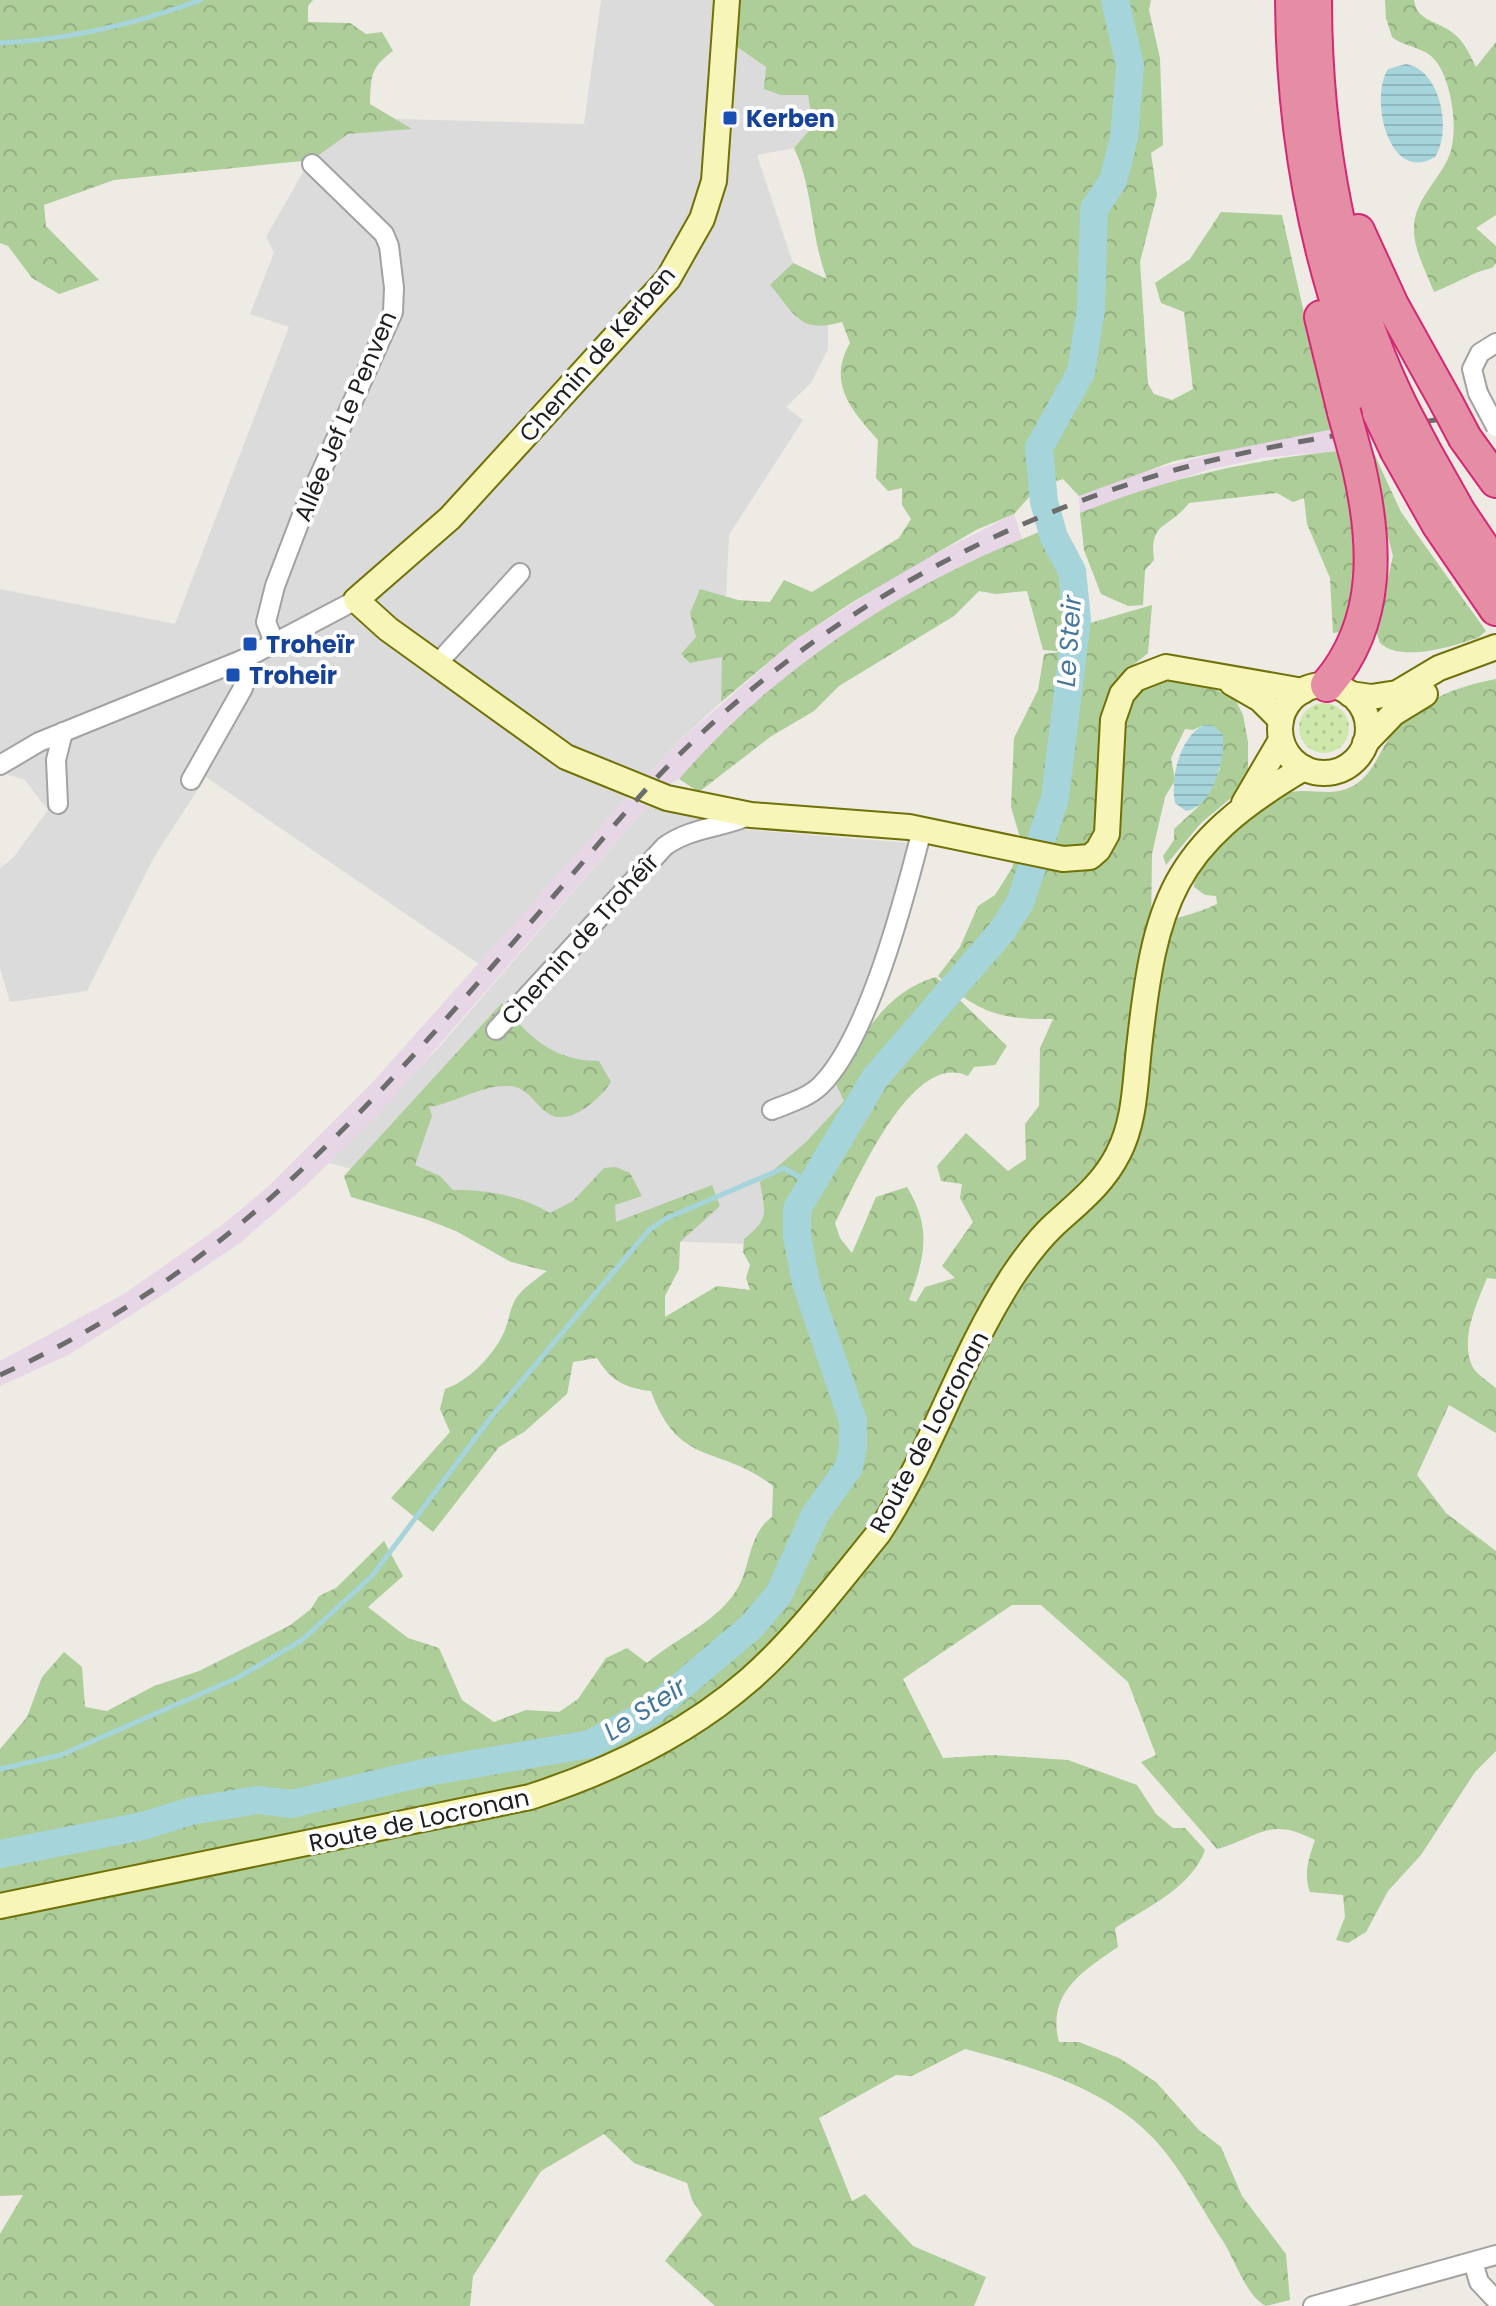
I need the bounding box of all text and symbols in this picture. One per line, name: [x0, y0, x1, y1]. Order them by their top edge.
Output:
place label: Kerben: [746, 102, 835, 135]
marker: Kerben: [721, 109, 739, 127]
street label: Chemin de Kerben: [511, 259, 683, 449]
street label: Allée Jef Le Penven: [286, 306, 404, 526]
water label: Le Steir: [1048, 593, 1090, 688]
place label: Troheïr: [266, 628, 355, 661]
marker: Troheïr: [241, 635, 259, 653]
place label: Troheir: [249, 659, 337, 692]
marker: Troheir: [224, 666, 242, 684]
street label: Chemin de Trohéîr: [494, 846, 666, 1032]
street label: Route de Locronan: [862, 1325, 996, 1539]
water label: Le Steir: [597, 1668, 694, 1749]
street label: Route de Locronan: [306, 1781, 532, 1859]

